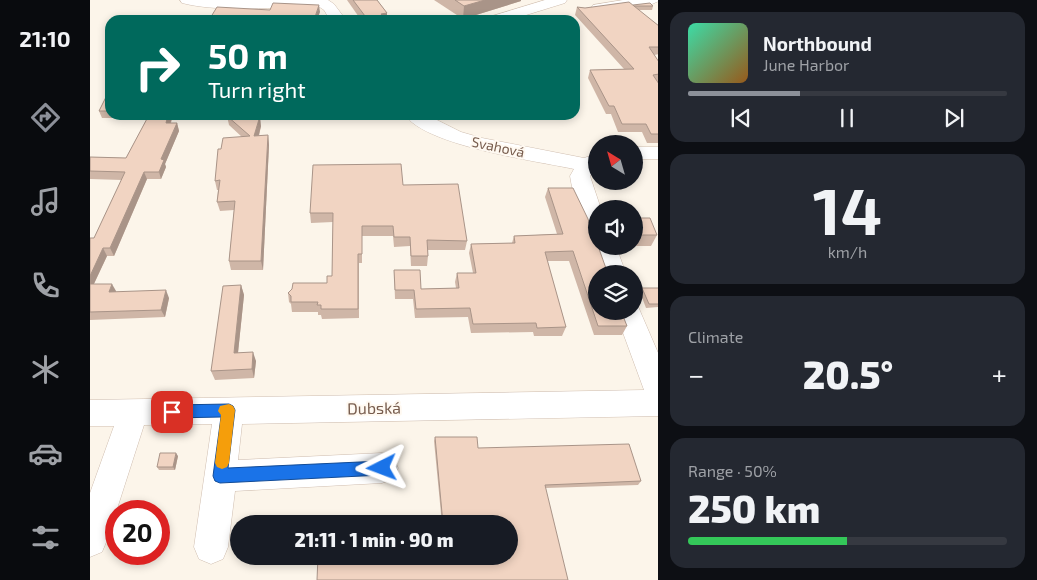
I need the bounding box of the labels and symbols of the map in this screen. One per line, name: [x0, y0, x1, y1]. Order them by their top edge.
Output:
street label: Svahová: [470, 133, 526, 160]
north arrow: [588, 135, 642, 190]
pin: [151, 391, 193, 433]
street label: Dubská: [347, 398, 401, 417]
position arrow: [355, 441, 407, 493]
speed limit sign: 20: [105, 500, 170, 565]

